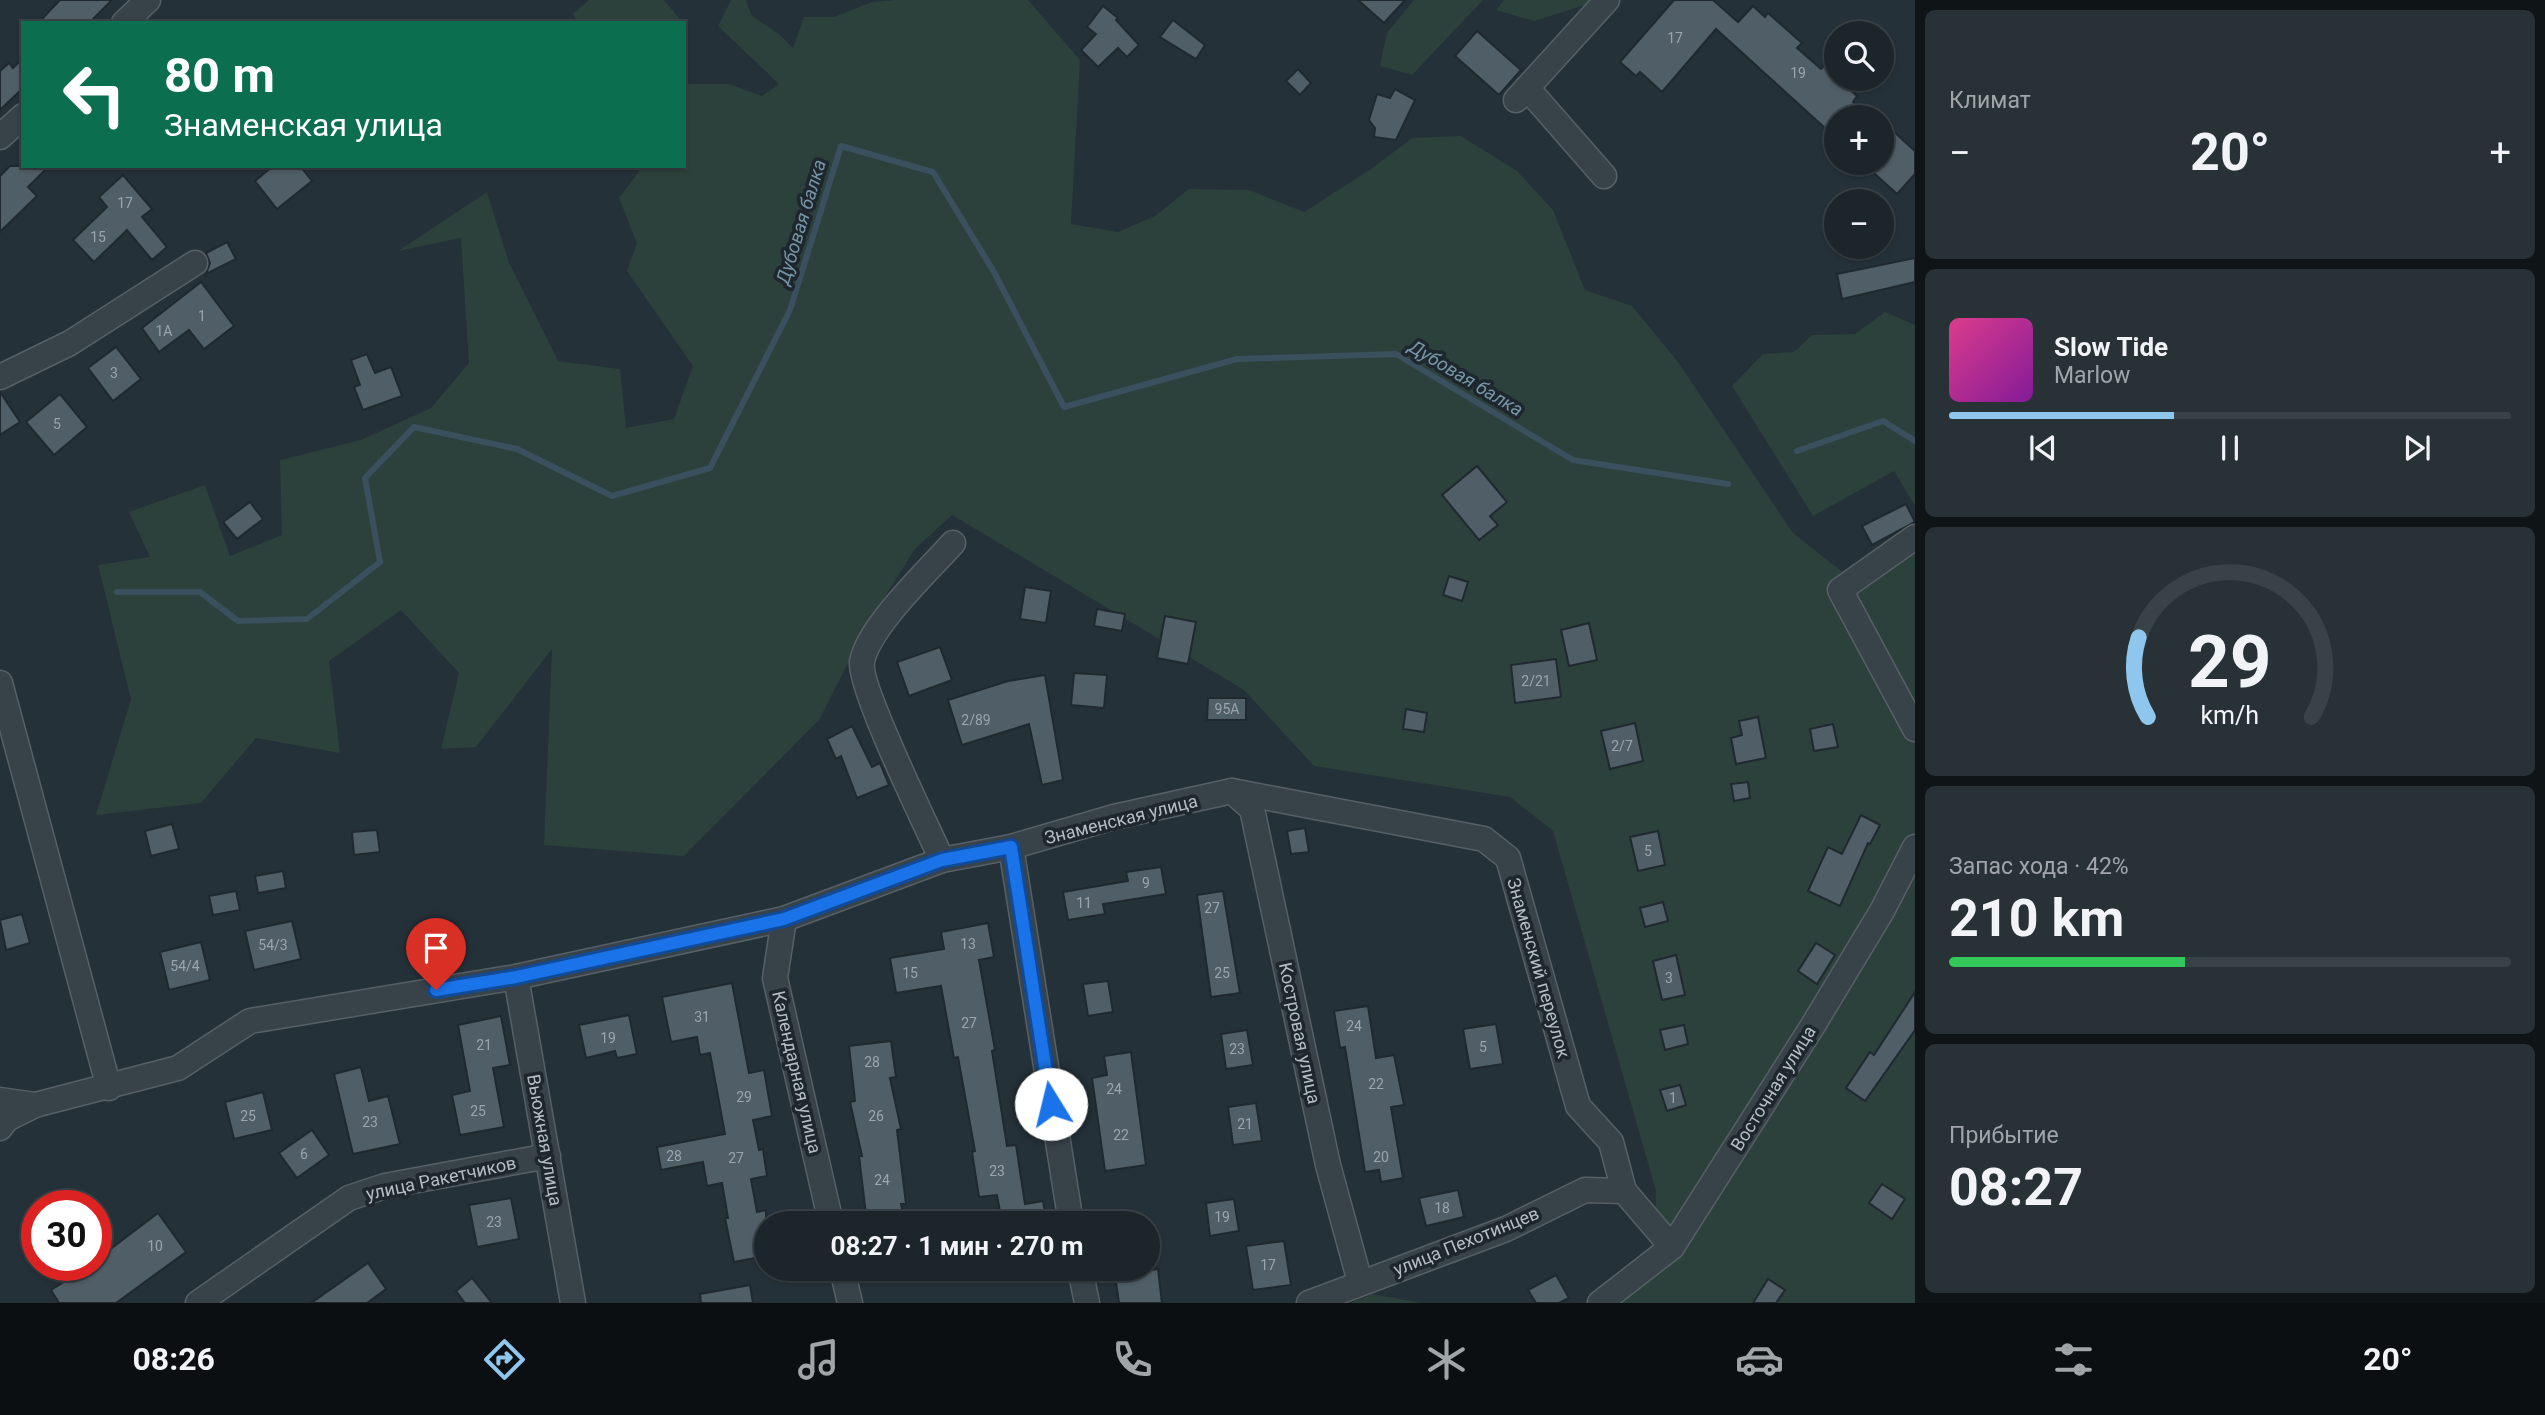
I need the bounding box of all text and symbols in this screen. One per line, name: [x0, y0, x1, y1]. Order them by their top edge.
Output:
map controls: [1824, 21, 1894, 259]
button: search: [1824, 21, 1894, 91]
house number: 17: [1667, 30, 1683, 46]
text: 80 m: [164, 47, 275, 104]
icon: left: [49, 49, 140, 140]
house number: 19: [1790, 65, 1806, 81]
text: Климат: [1949, 87, 2031, 114]
button: +: [1824, 105, 1894, 175]
text: Знаменская улица: [164, 106, 443, 144]
text: 20°: [2190, 122, 2270, 183]
text: −: [1949, 131, 1971, 175]
text: +: [2489, 131, 2511, 175]
water label: Дубовая балка: [770, 157, 831, 289]
button: −: [1824, 189, 1894, 259]
house number: 17: [117, 195, 133, 211]
house number: 15: [90, 229, 106, 245]
house number: 1: [198, 308, 206, 324]
house number: 1А: [155, 323, 173, 339]
text: Slow Tide: [2054, 332, 2168, 362]
water label: Дубовая балка: [1403, 334, 1527, 421]
text: Marlow: [2054, 362, 2130, 389]
house number: 3: [110, 365, 118, 381]
house number: 5: [53, 416, 61, 432]
icon: previous: [2024, 429, 2062, 467]
icon: pause: [2211, 429, 2249, 467]
icon: next: [2398, 429, 2436, 467]
text: 29: [2188, 620, 2272, 706]
house number: 2/21: [1521, 673, 1551, 689]
house number: 95А: [1215, 701, 1239, 717]
text: km/h: [2201, 701, 2259, 730]
house number: 2/89: [961, 712, 991, 728]
house number: 2/7: [1611, 738, 1633, 754]
street label: Знаменская улица: [1042, 790, 1200, 848]
house number: 5: [1644, 843, 1652, 859]
text: Запас хода · 42%: [1949, 853, 2129, 880]
house number: 9: [1142, 875, 1150, 891]
street label: Знаменский переулок: [1503, 875, 1575, 1061]
text: 210 km: [1949, 888, 2124, 949]
house number: 11: [1076, 895, 1092, 911]
house number: 27: [1204, 900, 1220, 916]
pin: [406, 918, 466, 990]
icon: arrive: [417, 929, 455, 967]
house number: 13: [960, 936, 976, 952]
house number: 54/3: [258, 937, 288, 953]
house number: 54/4: [170, 958, 200, 974]
street label: Костровая улица: [1275, 960, 1325, 1106]
house number: 15: [902, 965, 918, 981]
house number: 25: [1214, 965, 1230, 981]
house number: 3: [1665, 970, 1673, 986]
street label: Календарная улица: [768, 989, 826, 1155]
house number: 31: [694, 1009, 710, 1025]
house number: 27: [961, 1015, 977, 1031]
house number: 24: [1346, 1018, 1362, 1034]
street label: Восточная улица: [1726, 1022, 1820, 1154]
house number: 19: [600, 1030, 616, 1046]
house number: 21: [476, 1037, 492, 1053]
house number: 5: [1479, 1039, 1487, 1055]
house number: 23: [1229, 1041, 1245, 1057]
house number: 28: [864, 1054, 880, 1070]
position arrow: [1014, 1067, 1088, 1141]
street label: Вьюжная улица: [523, 1073, 567, 1207]
house number: 22: [1368, 1076, 1384, 1092]
house number: 24: [1106, 1081, 1122, 1097]
house number: 29: [736, 1089, 752, 1105]
house number: 1: [1669, 1090, 1677, 1106]
house number: 25: [470, 1103, 486, 1119]
house number: 25: [240, 1108, 256, 1124]
house number: 26: [868, 1108, 884, 1124]
house number: 23: [362, 1114, 378, 1130]
house number: 21: [1237, 1116, 1253, 1132]
text: Прибытие: [1949, 1122, 2059, 1149]
house number: 22: [1113, 1127, 1129, 1143]
house number: 6: [300, 1146, 308, 1162]
house number: 28: [666, 1148, 682, 1164]
house number: 20: [1373, 1149, 1389, 1165]
house number: 27: [728, 1150, 744, 1166]
street label: улица Ракетчиков: [364, 1152, 518, 1204]
text: 08:27: [1949, 1157, 2083, 1218]
house number: 23: [989, 1163, 1005, 1179]
house number: 24: [874, 1172, 890, 1188]
speed limit sign: 30: [21, 1190, 112, 1281]
house number: 18: [1434, 1200, 1450, 1216]
street label: улица Пехотинцев: [1390, 1202, 1542, 1280]
house number: 19: [1214, 1209, 1230, 1225]
house number: 23: [486, 1214, 502, 1230]
text: 08:27 · 1 мин · 270 m: [831, 1231, 1083, 1261]
house number: 10: [147, 1238, 163, 1254]
house number: 17: [1260, 1257, 1276, 1273]
icon: directions: [480, 1335, 529, 1384]
icon: music: [794, 1335, 843, 1384]
icon: phone: [1108, 1335, 1157, 1384]
icon: climate: [1422, 1335, 1471, 1384]
icon: car: [1735, 1335, 1784, 1384]
icon: filters: [2049, 1335, 2098, 1384]
text: 08:26: [132, 1340, 215, 1378]
text: 20°: [2363, 1340, 2412, 1378]

